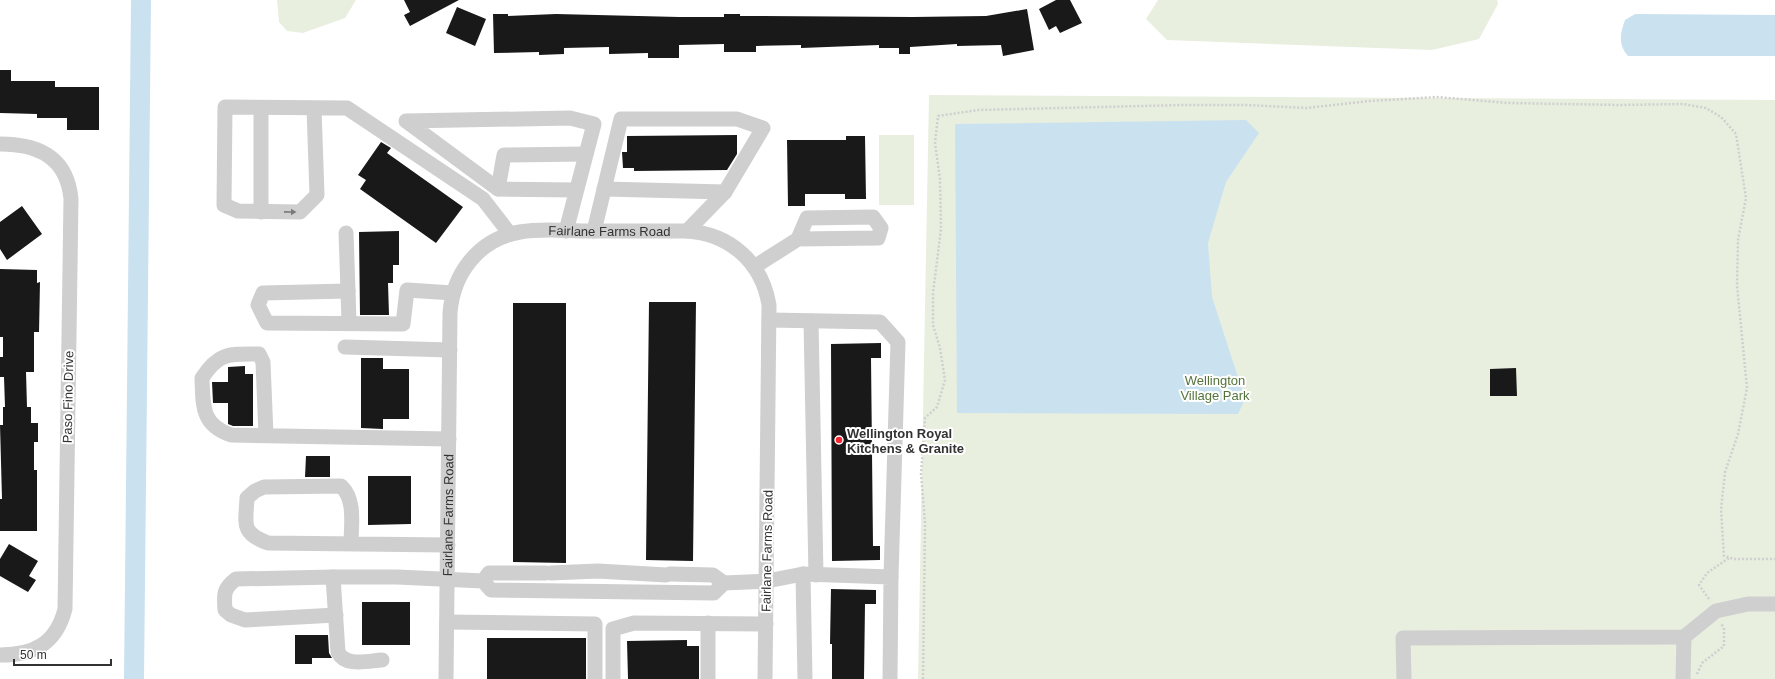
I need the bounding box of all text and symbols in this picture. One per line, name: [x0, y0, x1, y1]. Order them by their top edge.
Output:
one-way arrow: [284, 209, 297, 215]
street label: Fairlane Farms Road: [548, 222, 670, 239]
street label: Paso Fino Drive: [60, 351, 76, 443]
park label: Wellington Village Park: [1180, 373, 1250, 403]
place label: Wellington Royal Kitchens & Granite: [847, 426, 964, 456]
marker: Wellington Royal Kitchens & Granite: [834, 435, 844, 445]
street label: Fairlane Farms Road: [440, 454, 456, 576]
street label: Fairlane Farms Road: [758, 490, 776, 612]
scale bar: [14, 641, 111, 667]
text: 50 m: [20, 648, 47, 662]

